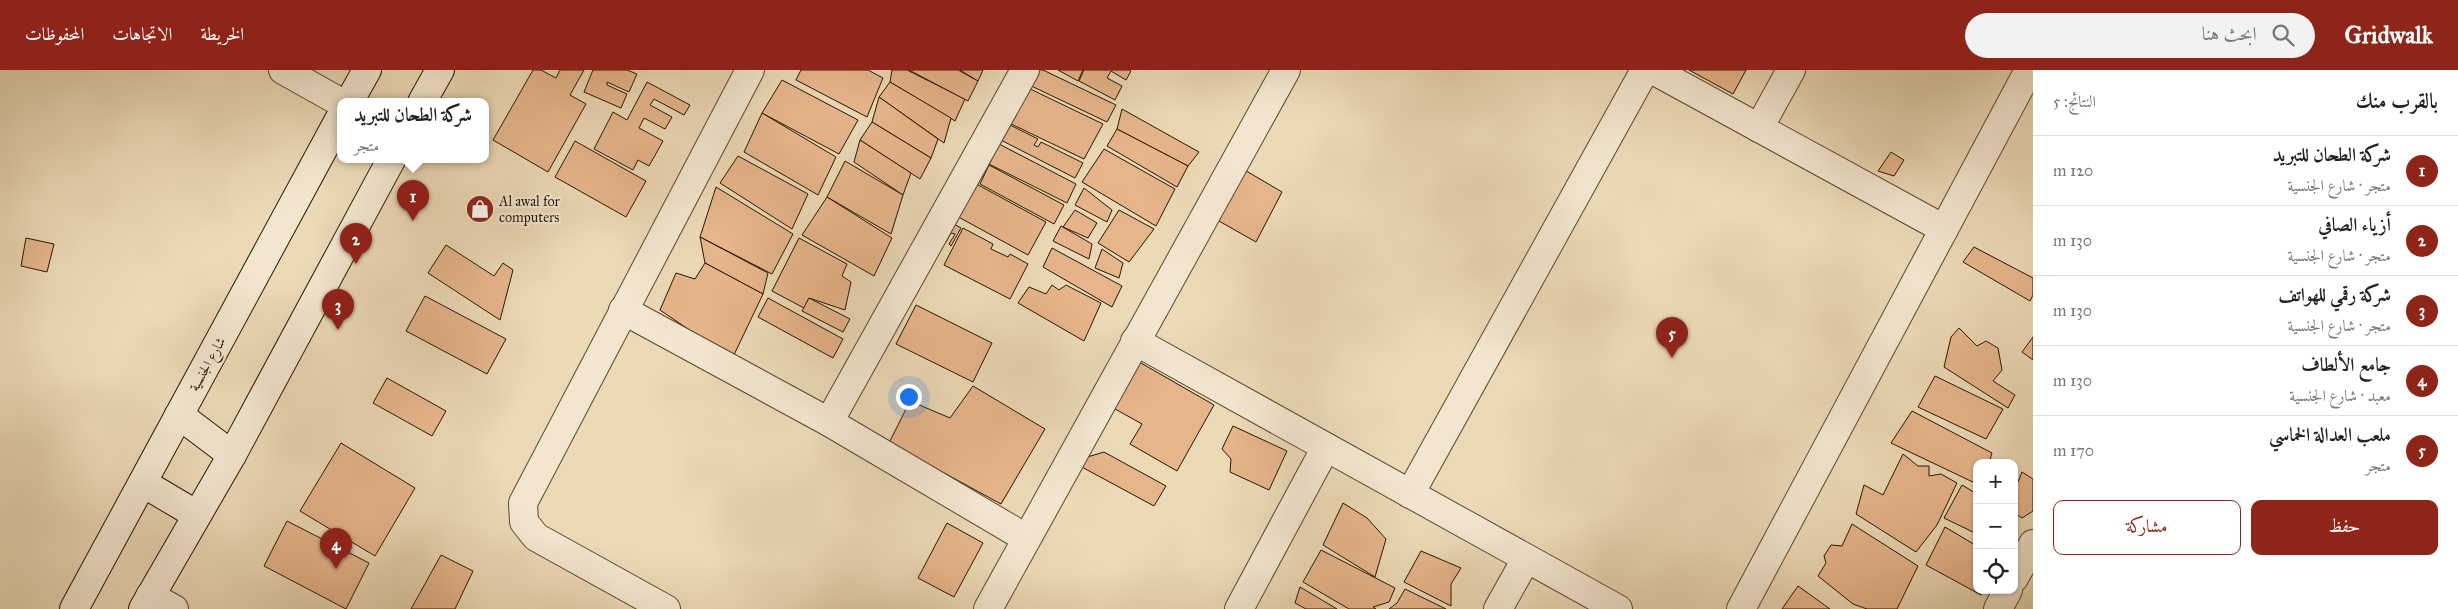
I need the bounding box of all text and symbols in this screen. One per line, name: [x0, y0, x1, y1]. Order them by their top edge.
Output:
search box: [1965, 13, 2315, 58]
text: Gridwalk: [2345, 20, 2433, 50]
icon: search: [2269, 21, 2297, 49]
text: ابحث هنا: [2202, 22, 2257, 45]
text: المحفوظات: [25, 23, 84, 45]
text: الاتجاهات: [112, 23, 172, 45]
text: الخريطة: [200, 23, 244, 45]
text: بالقرب منك: [2356, 88, 2438, 114]
text: النتائج: 5: [2053, 92, 2096, 111]
popup: [337, 98, 489, 163]
text: شركة الطحان للتبريد: [354, 103, 472, 126]
text: متجر: [354, 136, 379, 155]
text: شركة الطحان للتبريد: [2273, 143, 2391, 166]
text: 120 m: [2053, 161, 2093, 180]
text: 1: [2419, 161, 2425, 180]
text: متجر · شارع الجنسية: [2287, 176, 2391, 195]
pin: 1: [397, 180, 429, 221]
place label: Al awal for computers: [498, 193, 561, 226]
shop icon: Al awal for computers: [465, 194, 495, 224]
text: أزياء الصافي: [2318, 213, 2391, 236]
pin: 2: [340, 223, 372, 264]
text: 130 m: [2053, 231, 2092, 250]
text: 2: [2418, 231, 2426, 250]
text: متجر · شارع الجنسية: [2287, 246, 2391, 265]
text: شركة رقمي للهواتف: [2278, 283, 2391, 306]
pin: 3: [322, 289, 354, 330]
text: 130 m: [2053, 301, 2092, 320]
text: 3: [2419, 301, 2425, 320]
text: متجر · شارع الجنسية: [2287, 316, 2391, 335]
pin: 5: [1656, 317, 1688, 358]
street label: شارع الجنسية: [186, 334, 232, 396]
text: جامع الألطاف: [2301, 353, 2391, 376]
text: 130 m: [2053, 371, 2092, 390]
text: 4: [2418, 371, 2426, 390]
your location: [896, 384, 922, 410]
text: معبد · شارع الجنسية: [2289, 386, 2391, 405]
text: ملعب العدالة الخماسي: [2269, 423, 2391, 446]
text: 170 m: [2053, 441, 2094, 460]
text: 5: [2418, 441, 2426, 460]
text: متجر: [2366, 456, 2391, 475]
map controls: [1973, 459, 2018, 594]
button: +: [1973, 459, 2018, 504]
button: مشاركة: [2053, 500, 2241, 555]
button: حفظ: [2251, 500, 2438, 555]
button: −: [1973, 504, 2018, 549]
pin: 4: [320, 528, 352, 569]
button: locate: [1973, 549, 2018, 594]

